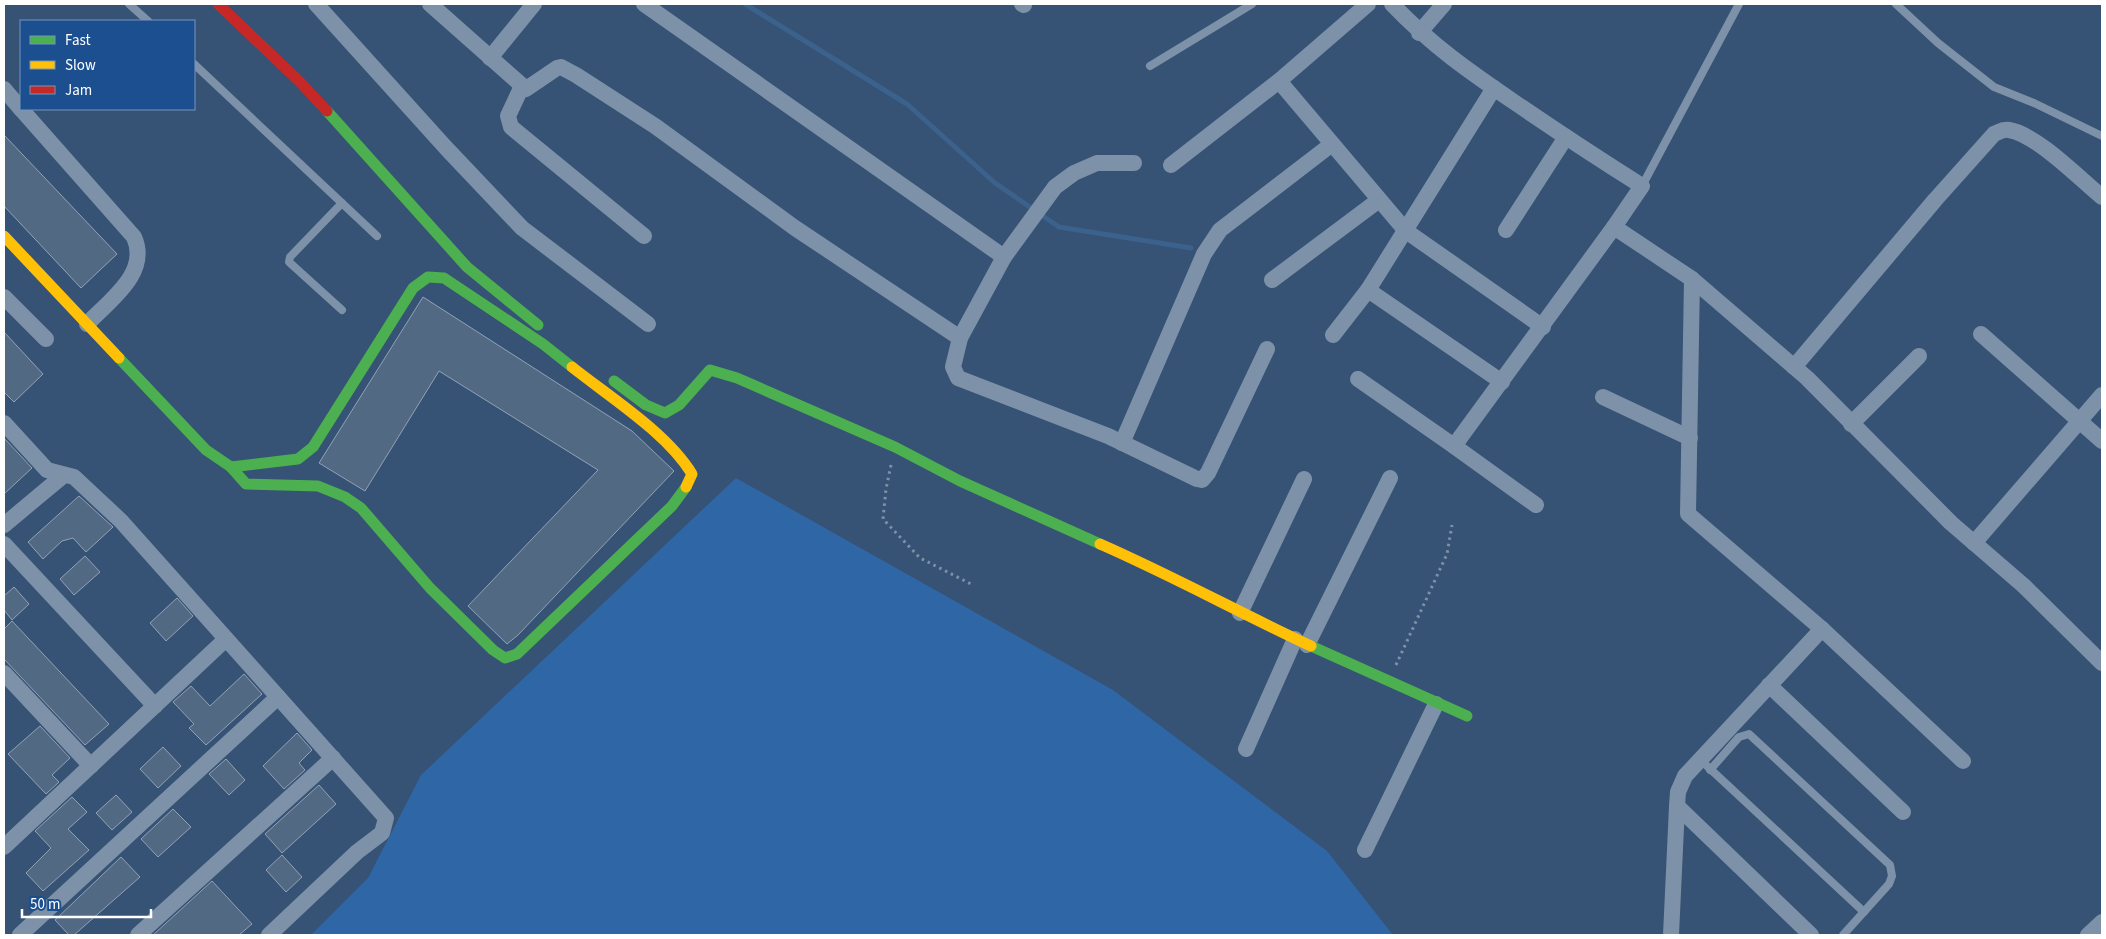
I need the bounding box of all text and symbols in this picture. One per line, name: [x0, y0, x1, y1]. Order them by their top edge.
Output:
legend: [20, 20, 195, 110]
text: Fast: [65, 30, 91, 51]
text: Slow: [65, 55, 96, 76]
text: Jam: [65, 80, 92, 101]
scale bar: [22, 886, 151, 918]
text: 50 m: [30, 894, 60, 915]

